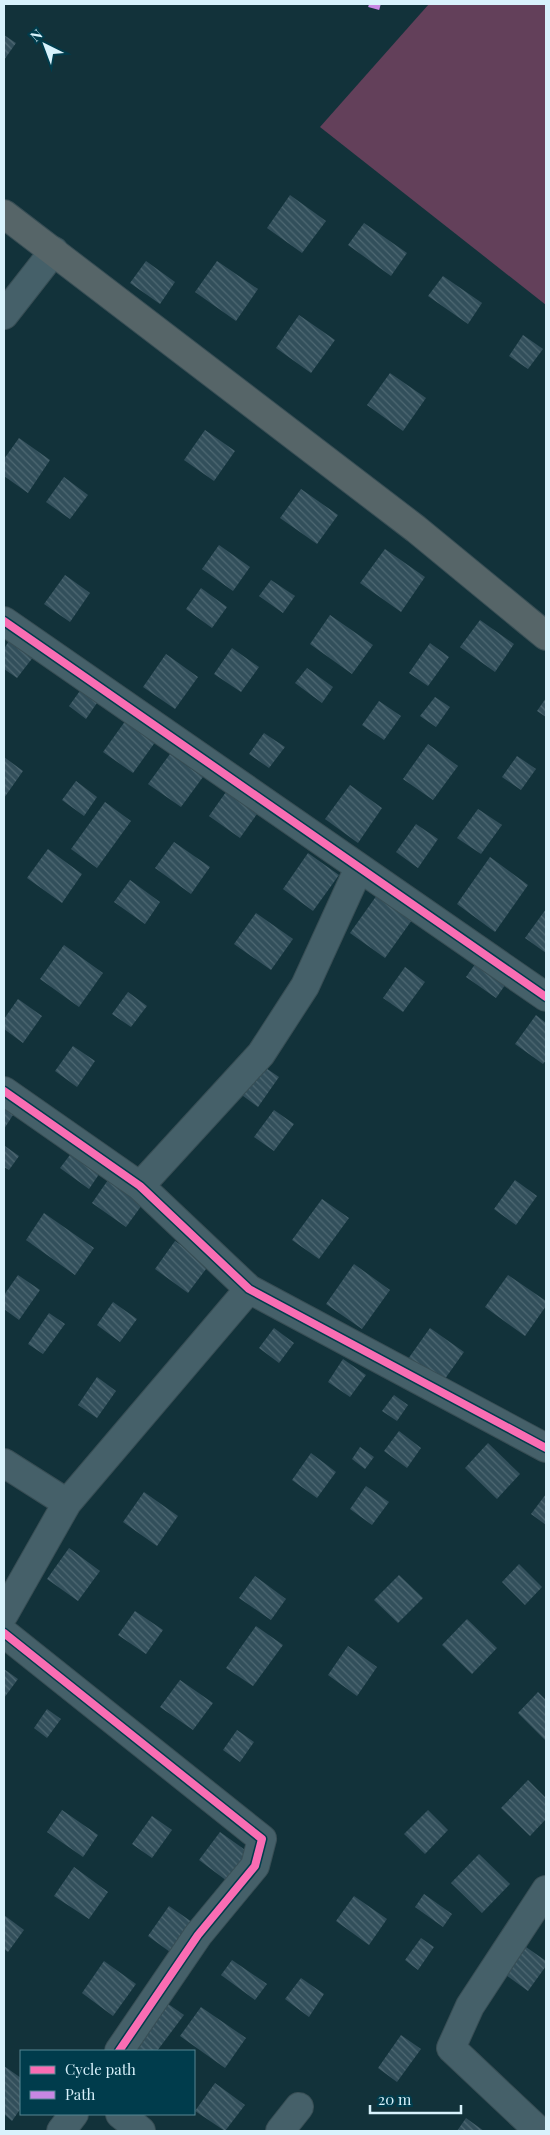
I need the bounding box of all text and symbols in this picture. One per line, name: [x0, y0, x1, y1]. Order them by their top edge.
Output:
north arrow: [20, 20, 70, 70]
text: N: [26, 25, 46, 45]
legend: [20, 2050, 195, 2115]
text: Cycle path: [65, 2059, 136, 2079]
scale bar: [370, 2082, 461, 2114]
text: Path: [65, 2084, 95, 2104]
text: 20 m: [378, 2089, 412, 2109]

